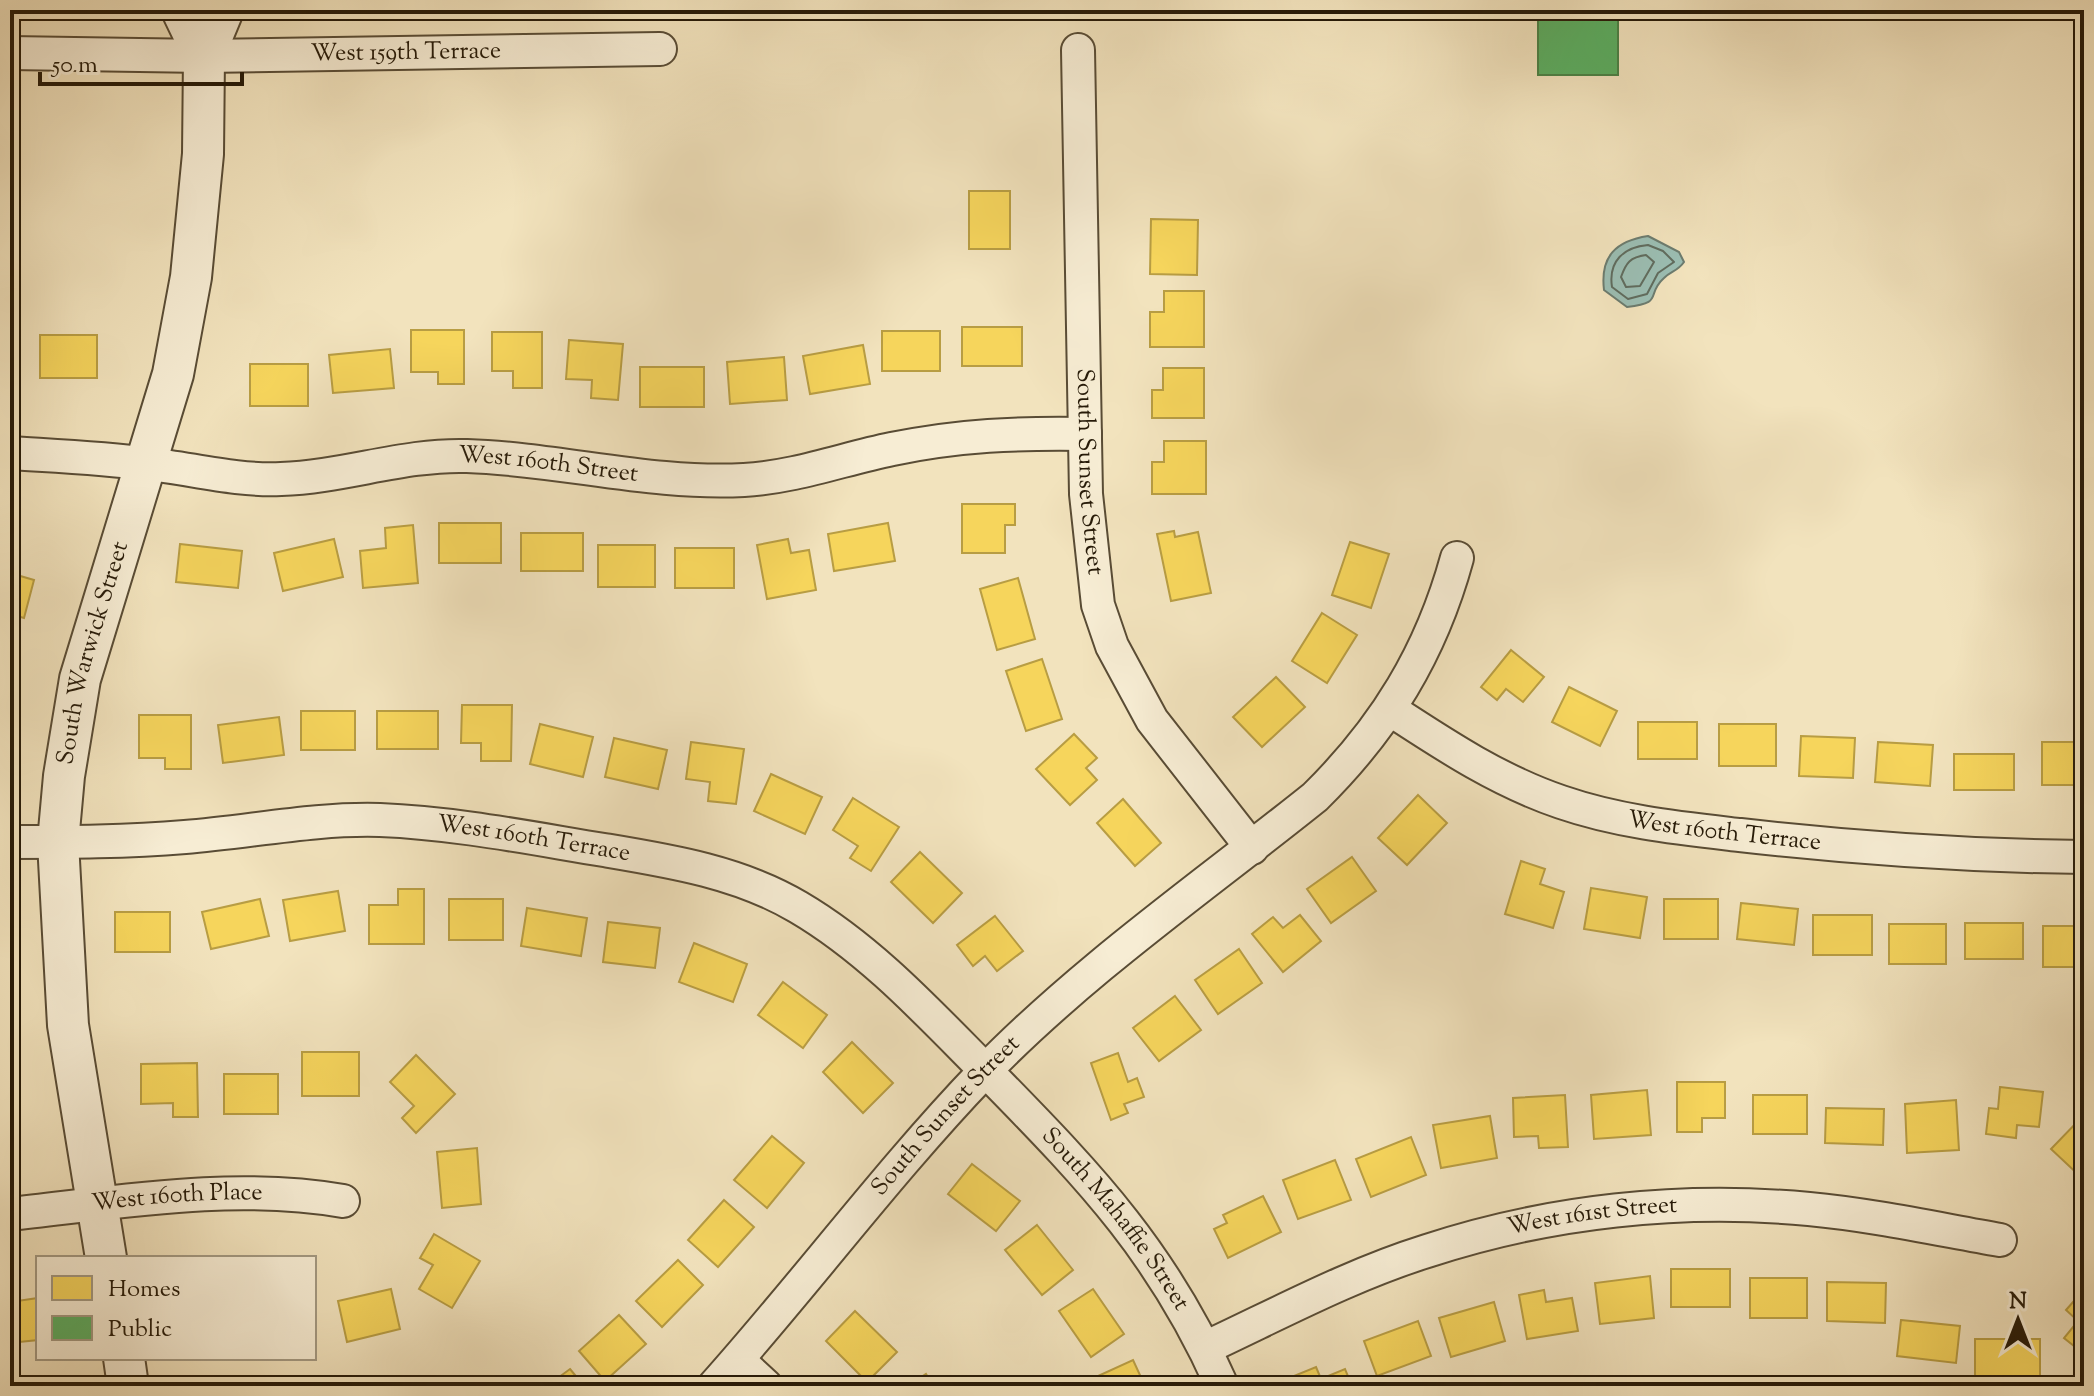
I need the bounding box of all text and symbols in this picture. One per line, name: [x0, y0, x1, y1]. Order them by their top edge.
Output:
street label: West 159th Terrace: [311, 34, 501, 71]
scale bar: [40, 36, 242, 86]
text: 50 m: [50, 49, 98, 83]
street label: South Sunset Street: [1067, 368, 1112, 577]
street label: West 160th Street: [458, 439, 640, 492]
street label: South Warwick Street: [49, 538, 138, 767]
street label: West 160th Terrace: [1624, 803, 1822, 860]
street label: West 160th Terrace: [435, 807, 633, 871]
street label: South Sunset Street: [864, 1028, 1028, 1204]
street label: South Mahaffie Street: [1033, 1120, 1197, 1317]
street label: West 160th Place: [90, 1176, 263, 1221]
street label: West 161st Street: [1504, 1189, 1678, 1245]
legend: [36, 1256, 316, 1360]
text: Homes: [108, 1273, 180, 1307]
north arrow: [1978, 1280, 2058, 1360]
text: N: [2009, 1287, 2027, 1319]
text: Public: [108, 1313, 172, 1347]

